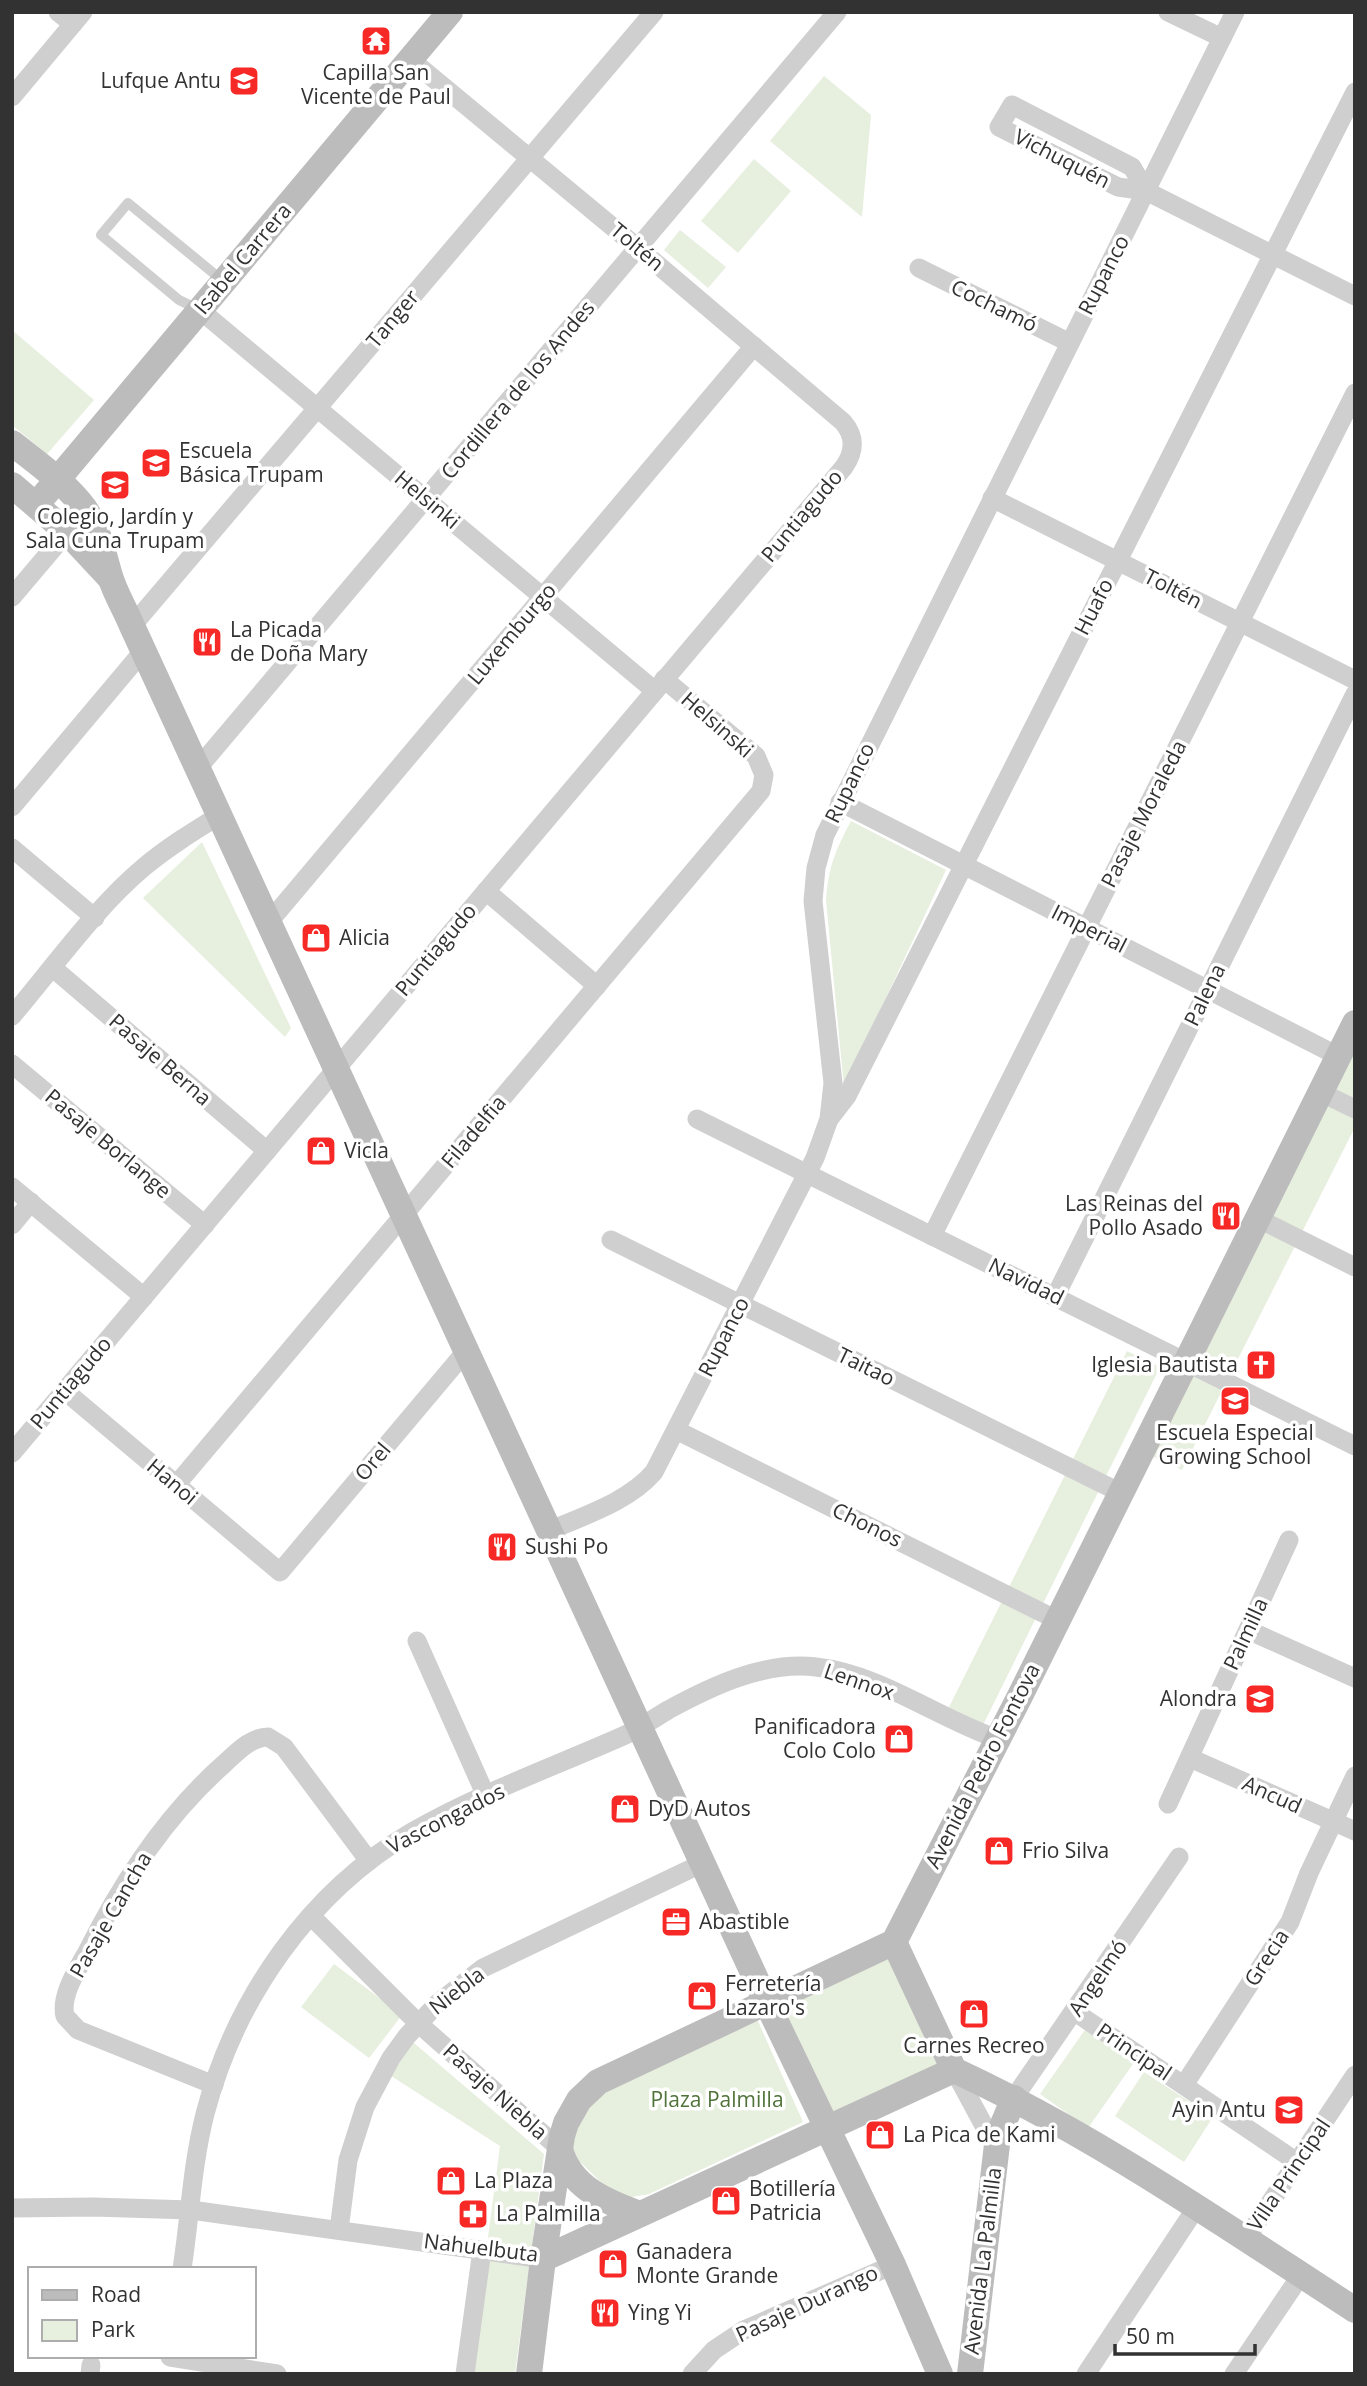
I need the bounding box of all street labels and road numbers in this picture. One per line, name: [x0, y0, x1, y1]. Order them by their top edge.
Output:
street label: Vichuquén: [1010, 122, 1115, 194]
street label: Isabel Carrera: [187, 197, 297, 320]
street label: Toltén: [605, 216, 670, 277]
street label: Rupanco: [1071, 230, 1135, 319]
street label: Cochamó: [947, 272, 1042, 338]
street label: Tanger: [360, 283, 425, 353]
street label: Cordillera de los Andes: [434, 294, 600, 485]
street label: Puntiagudo: [754, 463, 848, 567]
street label: Helsinki: [389, 464, 466, 535]
street label: Toltén: [1140, 562, 1207, 615]
street label: Huafo: [1067, 574, 1119, 640]
street label: Luxemburgo: [461, 577, 562, 690]
street label: Helsinski: [676, 685, 760, 763]
street label: Pasaje Moraleda: [1094, 735, 1192, 892]
street label: Rupanco: [818, 738, 881, 827]
street label: Puntiagudo: [388, 897, 482, 1001]
street label: Imperial: [1047, 897, 1132, 959]
street label: Palena: [1177, 959, 1231, 1030]
street label: Pasaje Berna: [104, 1007, 218, 1111]
street label: Pasaje Borlange: [40, 1082, 178, 1204]
street label: Filadelfia: [435, 1089, 512, 1174]
street label: Navidad: [984, 1251, 1069, 1311]
street label: Rupanco: [691, 1292, 755, 1381]
street label: Puntiagudo: [23, 1330, 117, 1434]
street label: Taitao: [833, 1340, 900, 1392]
street label: Orel: [348, 1436, 396, 1486]
street label: Hanoi: [141, 1452, 204, 1511]
street label: Chonos: [828, 1495, 907, 1553]
street label: Palmilla: [1216, 1593, 1274, 1674]
street label: Lennox: [821, 1656, 898, 1706]
street label: Avenida Pedro Fontova: [918, 1658, 1046, 1873]
street label: Ancud: [1238, 1769, 1306, 1819]
street label: Vascongados: [382, 1777, 509, 1860]
street label: Pasaje Cancha: [63, 1846, 157, 1983]
street label: Grecia: [1237, 1924, 1295, 1991]
street label: Angelmó: [1061, 1934, 1133, 2021]
street label: Niebla: [423, 1960, 490, 2021]
street label: Principal: [1092, 2016, 1177, 2086]
street label: Pasaje Niebla: [438, 2037, 554, 2146]
street label: Villa Principal: [1240, 2113, 1336, 2236]
street label: Avenida La Palmilla: [957, 2166, 1007, 2356]
street label: Nahuelbuta: [422, 2226, 540, 2268]
street label: Pasaje Durango: [731, 2258, 882, 2348]

